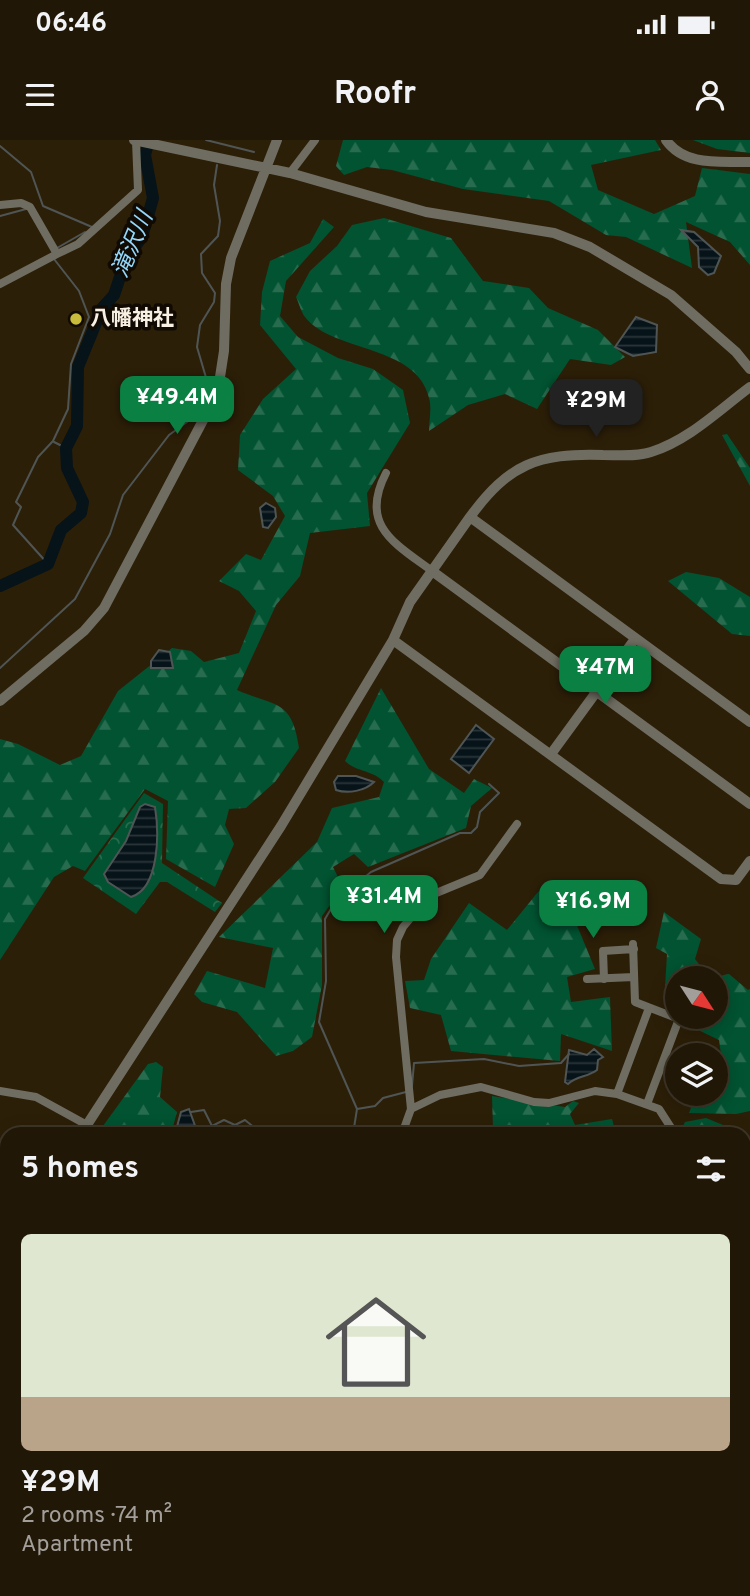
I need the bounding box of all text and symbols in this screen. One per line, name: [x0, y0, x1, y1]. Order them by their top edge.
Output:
text: 06:46: [35, 8, 107, 41]
text: Roofr: [334, 75, 416, 115]
icon: menu: [21, 76, 59, 114]
icon: person: [691, 76, 729, 114]
water label: 滝沢川: [107, 205, 162, 282]
place label: 八幡神社: [90, 306, 174, 333]
marker: 八幡神社: [68, 311, 84, 327]
pin: ¥49.4M: [120, 376, 234, 436]
pin: ¥29M: [555, 380, 637, 439]
text: ¥49.4M: [136, 384, 218, 413]
text: ¥29M: [566, 387, 626, 416]
pin: ¥47M: [564, 646, 646, 706]
text: ¥47M: [575, 654, 635, 683]
pin: ¥31.4M: [327, 876, 441, 935]
pin: ¥16.9M: [536, 880, 650, 940]
text: ¥31.4M: [346, 883, 422, 912]
text: ¥16.9M: [555, 888, 631, 917]
north arrow: [665, 966, 728, 1029]
map controls: [665, 966, 728, 1106]
button: layers: [665, 1043, 728, 1106]
icon: filters: [692, 1150, 730, 1188]
text: 5 homes: [21, 1151, 139, 1188]
icon: home: [313, 1279, 439, 1405]
text: ¥29M: [21, 1465, 100, 1502]
text: 2 rooms · 74 m²: [21, 1502, 172, 1531]
text: Apartment: [21, 1531, 133, 1560]

